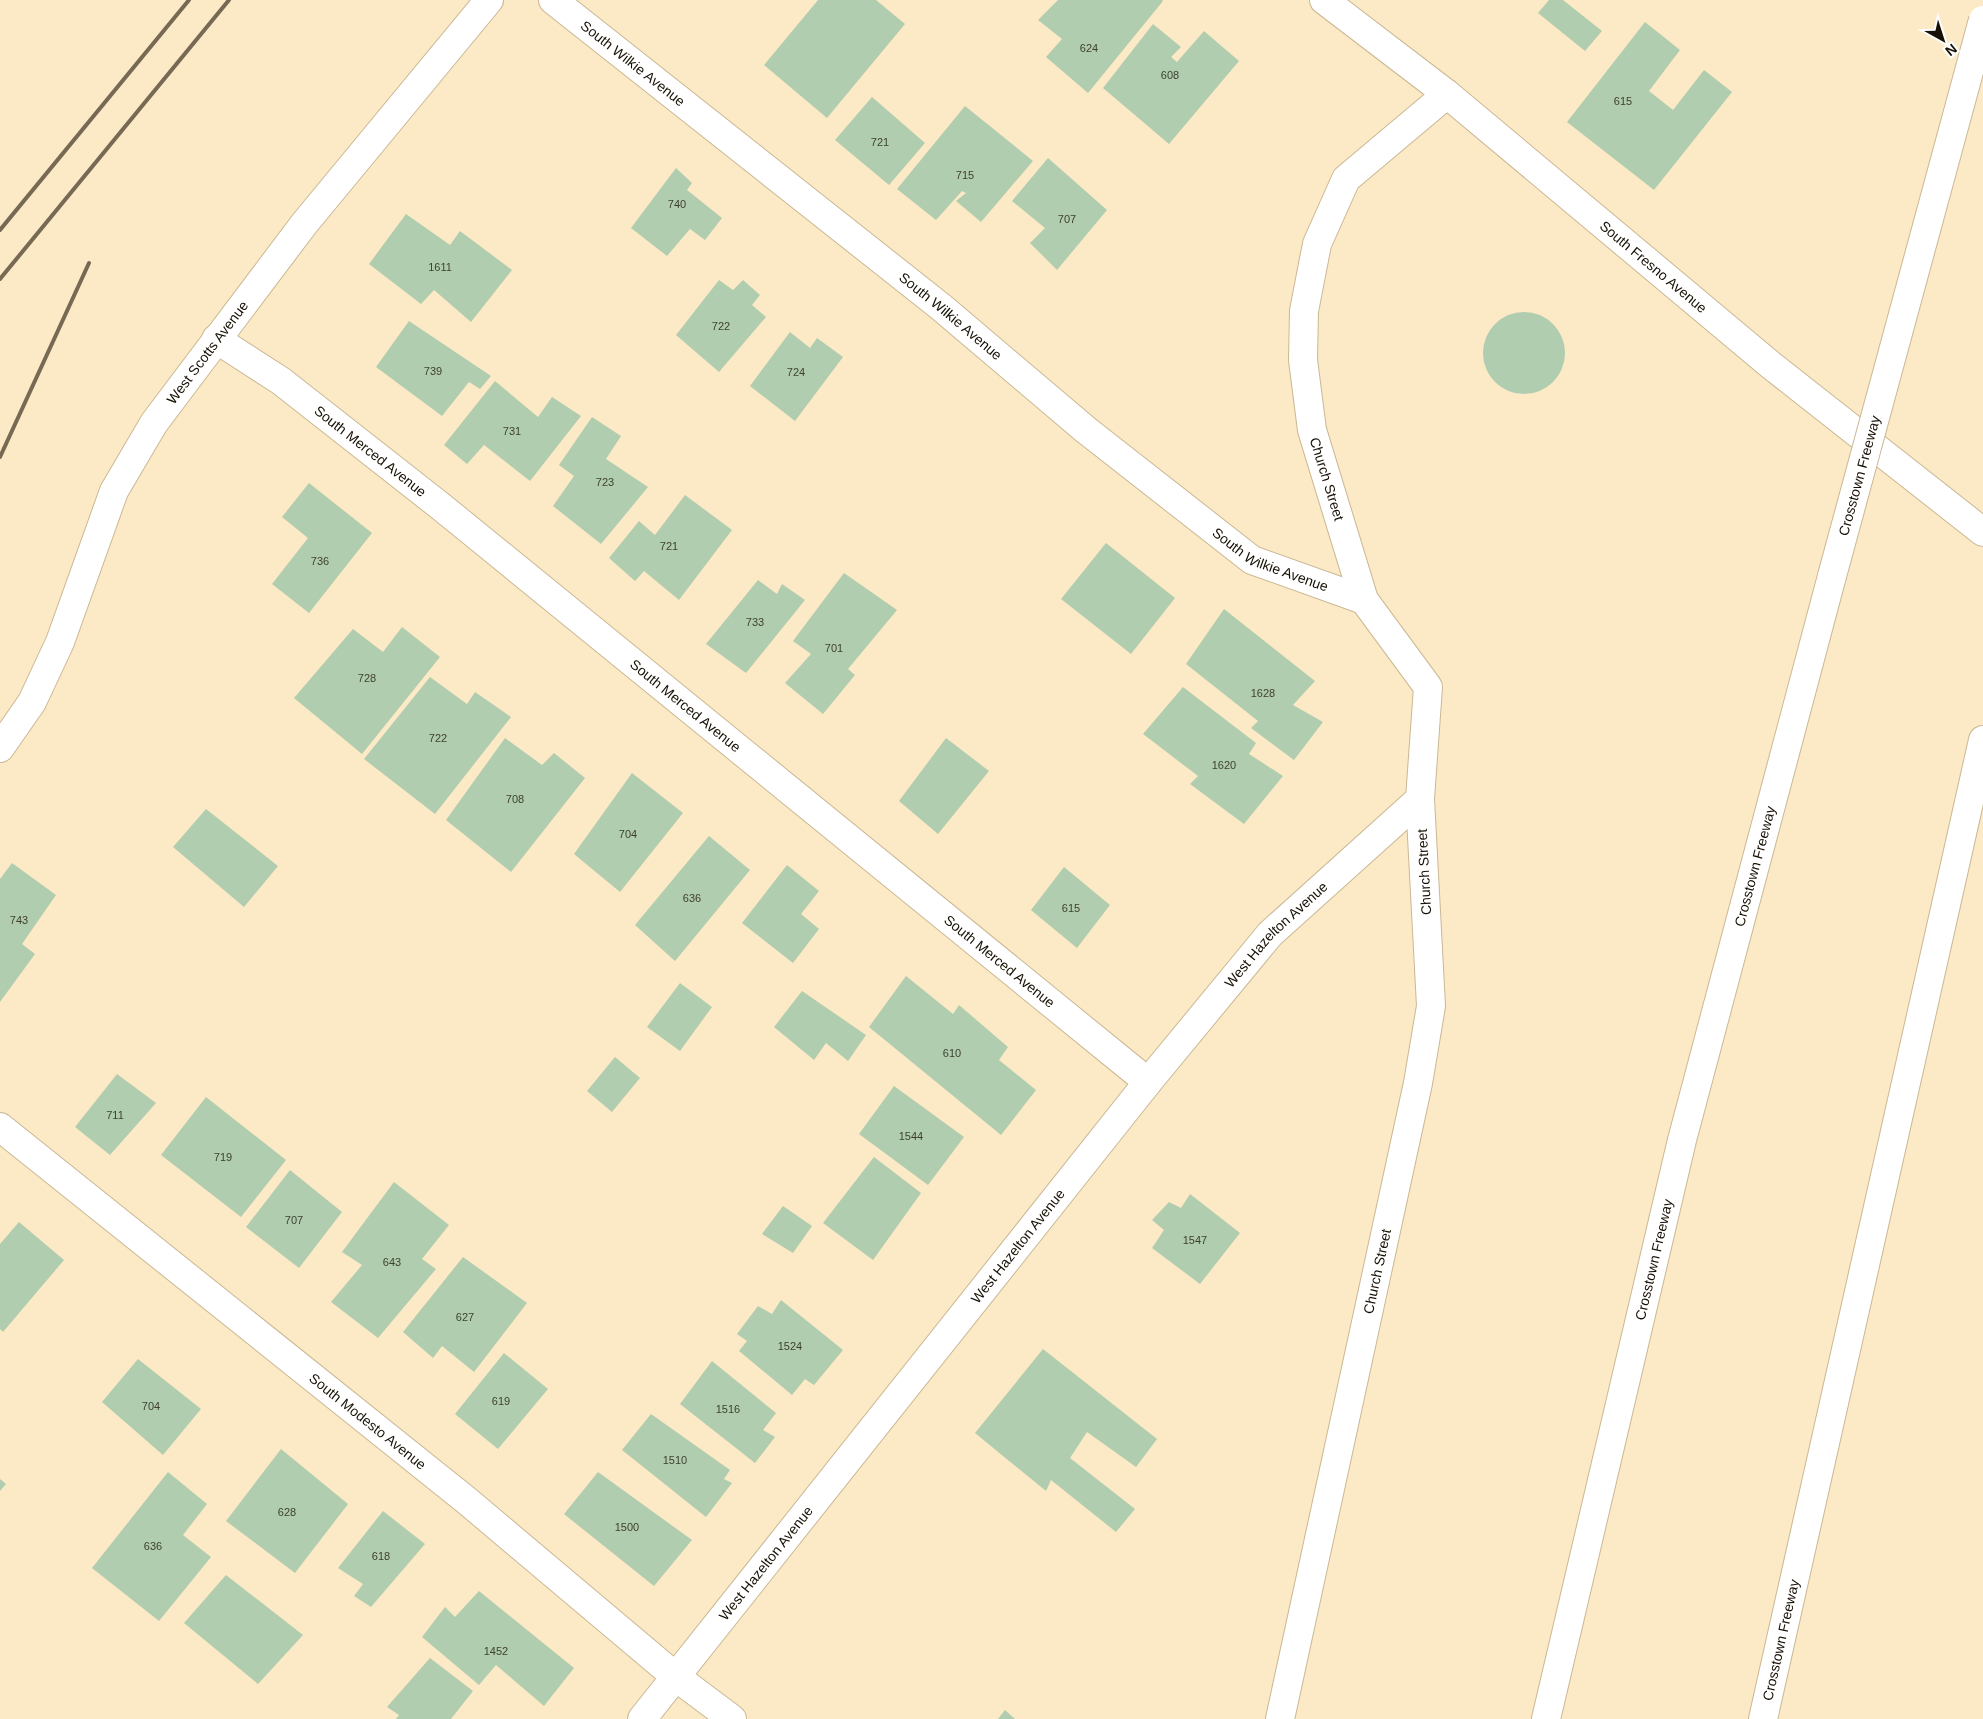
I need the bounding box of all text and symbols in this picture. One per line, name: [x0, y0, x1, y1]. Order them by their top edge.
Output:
north arrow: [1918, 15, 1968, 65]
street label: South Wilkie Avenue: [578, 17, 688, 109]
text: N: [1942, 41, 1960, 60]
house number: 624: [1080, 42, 1098, 54]
house number: 608: [1161, 69, 1179, 81]
house number: 615: [1614, 95, 1632, 107]
house number: 721: [871, 136, 889, 148]
house number: 715: [956, 169, 974, 181]
house number: 740: [668, 198, 686, 210]
house number: 707: [1058, 213, 1076, 225]
street label: South Fresno Avenue: [1597, 217, 1710, 316]
house number: 1611: [428, 261, 452, 273]
street label: South Wilkie Avenue: [896, 269, 1005, 363]
street label: West Scotts Avenue: [163, 297, 251, 407]
house number: 722: [712, 320, 730, 332]
house number: 739: [424, 365, 442, 377]
house number: 724: [787, 366, 805, 378]
street label: South Merced Avenue: [311, 402, 430, 500]
street label: Crosstown Freeway: [1835, 414, 1883, 537]
house number: 731: [503, 425, 521, 437]
street label: Church Street: [1307, 435, 1347, 523]
house number: 723: [596, 476, 614, 488]
street label: South Wilkie Avenue: [1209, 524, 1331, 595]
house number: 721: [660, 540, 678, 552]
house number: 736: [311, 555, 329, 567]
house number: 733: [746, 616, 764, 628]
house number: 701: [825, 642, 843, 654]
street label: South Merced Avenue: [627, 656, 744, 755]
house number: 728: [358, 672, 376, 684]
house number: 1628: [1251, 687, 1275, 699]
house number: 722: [429, 732, 447, 744]
house number: 1620: [1212, 759, 1236, 771]
house number: 708: [506, 793, 524, 805]
street label: Crosstown Freeway: [1731, 804, 1778, 928]
house number: 704: [619, 828, 637, 840]
street label: Church Street: [1414, 828, 1434, 916]
street label: West Hazelton Avenue: [1221, 878, 1331, 991]
house number: 636: [683, 892, 701, 904]
house number: 615: [1062, 902, 1080, 914]
street label: South Merced Avenue: [941, 912, 1058, 1011]
house number: 743: [10, 914, 28, 926]
house number: 610: [943, 1047, 961, 1059]
house number: 711: [106, 1109, 124, 1121]
house number: 1544: [899, 1130, 923, 1142]
house number: 719: [214, 1151, 232, 1163]
street label: West Hazelton Avenue: [967, 1186, 1068, 1306]
street label: Crosstown Freeway: [1632, 1197, 1676, 1322]
house number: 707: [285, 1214, 303, 1226]
street label: Church Street: [1360, 1227, 1394, 1315]
house number: 1547: [1183, 1234, 1207, 1246]
house number: 643: [383, 1256, 401, 1268]
house number: 627: [456, 1311, 474, 1323]
house number: 1524: [778, 1340, 802, 1352]
street label: South Modesto Avenue: [306, 1370, 429, 1473]
house number: 619: [492, 1395, 510, 1407]
house number: 704: [142, 1400, 160, 1412]
house number: 1516: [716, 1403, 740, 1415]
house number: 1510: [663, 1454, 687, 1466]
street label: West Hazelton Avenue: [716, 1503, 816, 1623]
house number: 628: [278, 1506, 296, 1518]
house number: 1500: [615, 1521, 639, 1533]
house number: 636: [144, 1540, 162, 1552]
house number: 618: [372, 1550, 390, 1562]
street label: Crosstown Freeway: [1759, 1578, 1802, 1702]
house number: 1452: [484, 1645, 508, 1657]

